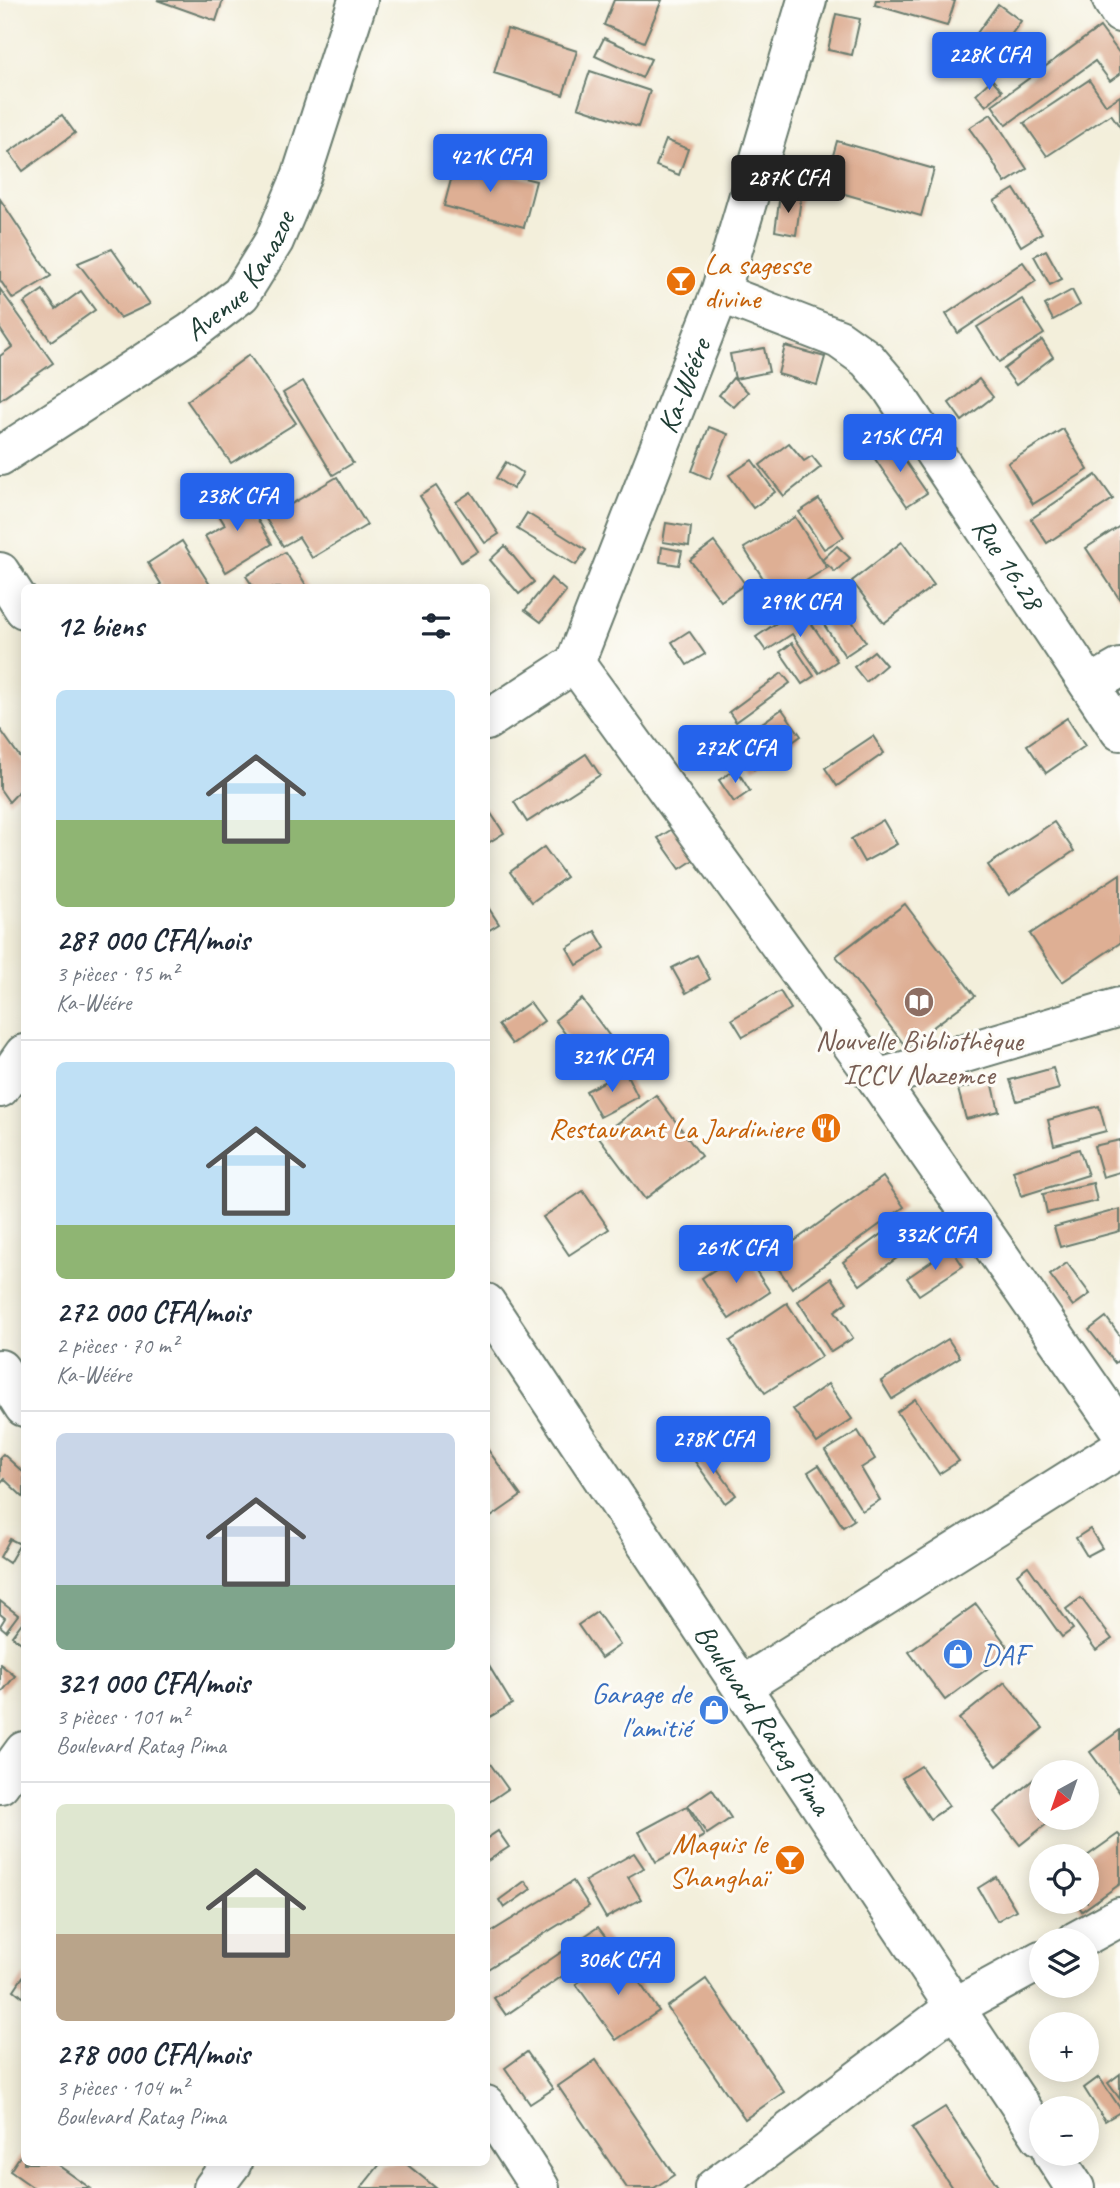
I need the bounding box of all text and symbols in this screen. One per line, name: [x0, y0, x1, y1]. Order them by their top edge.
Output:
pin: 228K CFA: [917, 32, 1061, 92]
text: 228K CFA: [948, 40, 1030, 69]
pin: 421K CFA: [418, 134, 562, 194]
text: 421K CFA: [449, 142, 531, 171]
pin: 287K CFA: [716, 156, 860, 215]
text: 287K CFA: [747, 163, 829, 192]
street label: Avenue Kanazoe: [177, 204, 304, 349]
place label: La sagesse divine: [704, 245, 812, 317]
bar icon: La sagesse divine: [664, 264, 698, 298]
street label: Ka-Wéére: [648, 331, 720, 438]
pin: 215K CFA: [828, 414, 972, 474]
text: 215K CFA: [859, 422, 941, 451]
pin: 238K CFA: [165, 474, 309, 533]
text: 238K CFA: [196, 481, 278, 510]
street label: Rue 16.28: [964, 510, 1054, 619]
pin: 299K CFA: [728, 580, 872, 639]
text: 299K CFA: [759, 587, 841, 616]
text: 12 biens: [56, 607, 144, 645]
icon: filters: [417, 607, 455, 645]
pin: 272K CFA: [663, 726, 807, 785]
text: 272K CFA: [694, 733, 776, 762]
icon: home: [193, 736, 319, 862]
text: 287 000 CFA/mois: [56, 921, 250, 959]
text: 3 pièces · 95 m²: [56, 959, 178, 988]
library icon: Nouvelle Bibliothèque ICCV Nazemce: [902, 985, 936, 1019]
text: Ka-Wéére: [56, 988, 131, 1017]
place label: Nouvelle Bibliothèque ICCV Nazemce: [815, 1021, 1025, 1093]
pin: 321K CFA: [540, 1034, 684, 1094]
text: 321K CFA: [571, 1042, 653, 1071]
icon: home: [193, 1108, 319, 1234]
place label: Restaurant La Jardiniere: [548, 1109, 805, 1147]
restaurant icon: Restaurant La Jardiniere: [809, 1111, 843, 1145]
pin: 332K CFA: [863, 1212, 1007, 1272]
text: 332K CFA: [894, 1220, 976, 1249]
pin: 261K CFA: [664, 1226, 808, 1285]
text: 261K CFA: [695, 1233, 777, 1262]
text: 272 000 CFA/mois: [56, 1293, 250, 1331]
text: 2 pièces · 70 m²: [56, 1331, 178, 1360]
text: Ka-Wéére: [56, 1360, 131, 1389]
pin: 278K CFA: [641, 1416, 785, 1476]
text: 278K CFA: [672, 1424, 754, 1453]
icon: home: [193, 1479, 319, 1605]
street label: Boulevard Ratag Pima: [686, 1616, 841, 1824]
place label: DAF: [981, 1635, 1034, 1673]
shop icon: DAF: [941, 1637, 975, 1671]
text: 321 000 CFA/mois: [56, 1664, 250, 1702]
place label: Garage de l'amitié: [591, 1674, 695, 1746]
shop icon: Garage de l'amitié: [697, 1693, 731, 1727]
text: 3 pièces · 101 m²: [56, 1702, 188, 1731]
text: Boulevard Ratag Pima: [56, 1731, 226, 1760]
north arrow: [1029, 1760, 1099, 1830]
map controls: [1029, 1760, 1099, 2166]
place label: Maquis le Shanghaï: [669, 1824, 772, 1896]
bar icon: Maquis le Shanghaï: [773, 1843, 807, 1877]
button: locate: [1029, 1844, 1099, 1914]
icon: home: [193, 1850, 319, 1976]
button: layers: [1029, 1928, 1099, 1998]
pin: 306K CFA: [546, 1938, 690, 1997]
text: 306K CFA: [577, 1945, 659, 1974]
button: +: [1029, 2012, 1099, 2082]
text: 278 000 CFA/mois: [56, 2035, 250, 2073]
text: 3 pièces · 104 m²: [56, 2073, 188, 2102]
button: −: [1029, 2096, 1099, 2166]
text: Boulevard Ratag Pima: [56, 2102, 226, 2131]

